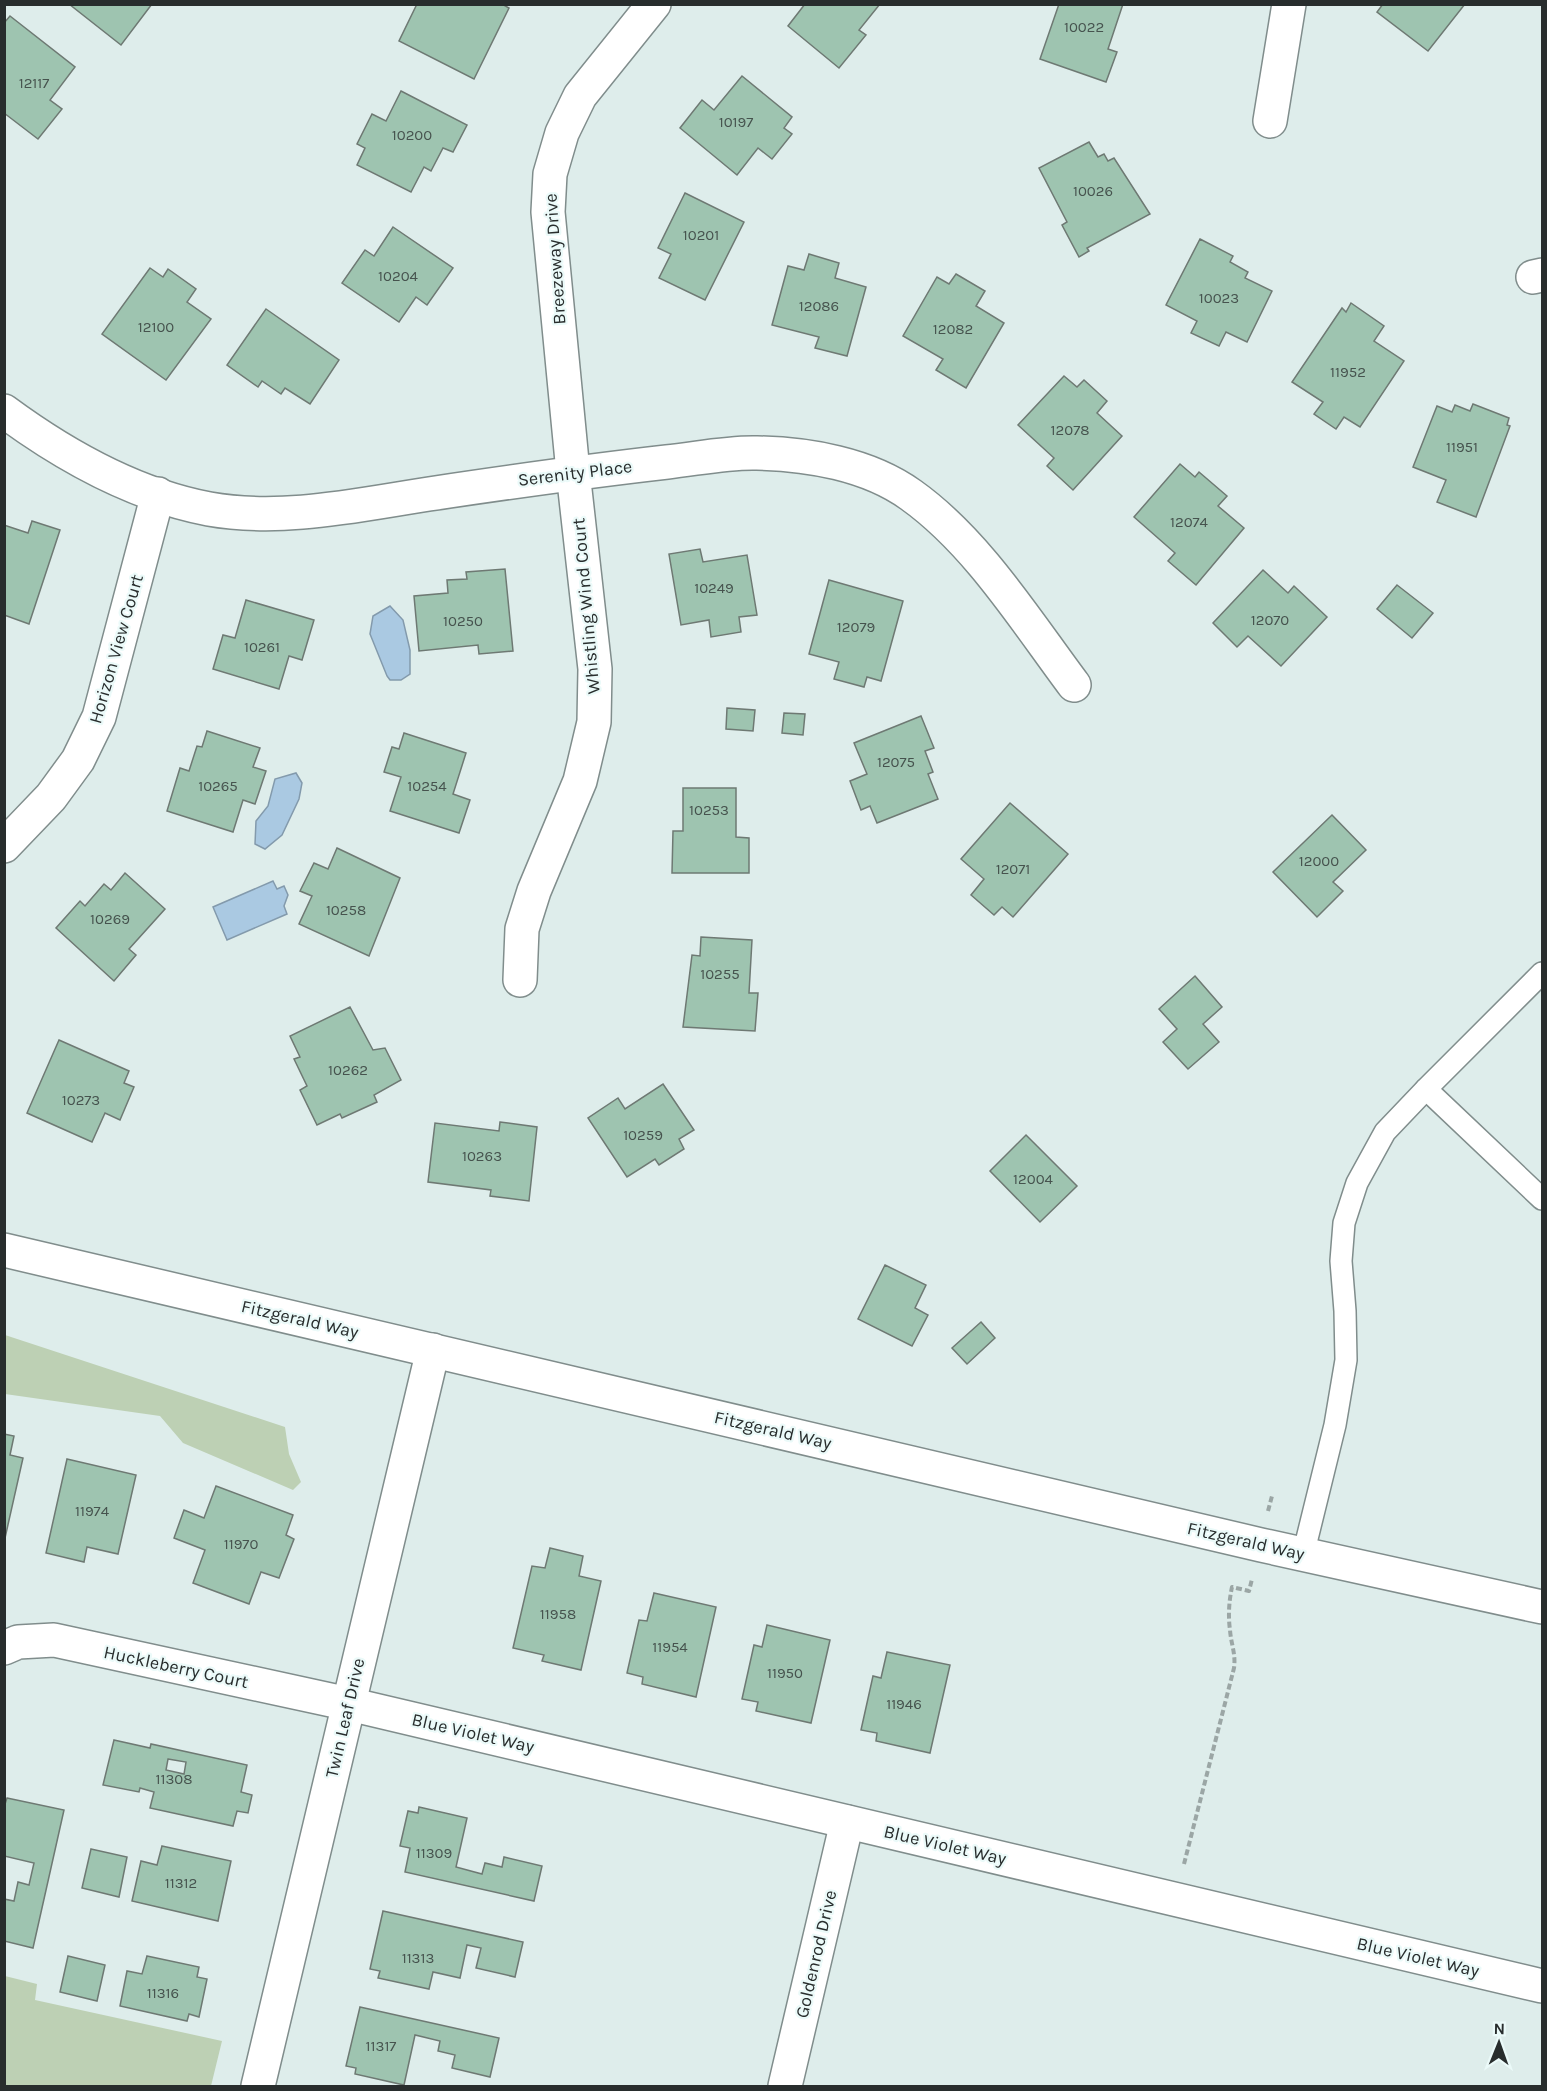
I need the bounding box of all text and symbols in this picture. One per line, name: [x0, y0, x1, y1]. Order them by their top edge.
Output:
house number: 10022: [1064, 18, 1104, 36]
house number: 12117: [19, 74, 49, 92]
house number: 10197: [719, 113, 753, 131]
house number: 10200: [392, 126, 432, 144]
house number: 10026: [1073, 182, 1113, 200]
street label: Breezeway Drive: [539, 193, 571, 325]
house number: 10201: [683, 226, 719, 244]
house number: 10204: [378, 267, 419, 285]
house number: 10023: [1199, 289, 1239, 307]
house number: 12086: [799, 297, 839, 315]
house number: 12100: [138, 318, 174, 336]
house number: 12082: [933, 320, 973, 338]
house number: 11952: [1330, 363, 1366, 381]
house number: 12078: [1051, 421, 1089, 439]
house number: 11951: [1446, 438, 1478, 456]
street label: Serenity Place: [517, 455, 633, 491]
house number: 12074: [1170, 513, 1209, 531]
street label: Whistling Wind Court: [567, 517, 605, 695]
street label: Horizon View Court: [84, 572, 148, 726]
house number: 10249: [694, 579, 734, 597]
house number: 12070: [1251, 611, 1289, 629]
house number: 10250: [443, 612, 483, 630]
house number: 12079: [837, 618, 875, 636]
house number: 10261: [244, 638, 280, 656]
house number: 12075: [877, 753, 915, 771]
house number: 10265: [198, 777, 238, 795]
house number: 10254: [407, 777, 447, 795]
house number: 10253: [689, 801, 729, 819]
house number: 12000: [1299, 852, 1339, 870]
house number: 12071: [996, 860, 1030, 878]
house number: 10258: [326, 901, 366, 919]
house number: 10269: [90, 910, 130, 928]
house number: 10255: [700, 965, 740, 983]
house number: 10262: [328, 1061, 368, 1079]
house number: 10273: [62, 1091, 100, 1109]
house number: 10259: [623, 1126, 663, 1144]
house number: 10263: [462, 1147, 502, 1165]
house number: 12004: [1013, 1170, 1054, 1188]
street label: Fitzgerald Way: [239, 1295, 361, 1343]
street label: Fitzgerald Way: [712, 1406, 834, 1454]
house number: 11974: [75, 1502, 110, 1520]
street label: Fitzgerald Way: [1185, 1517, 1307, 1565]
house number: 11970: [224, 1535, 258, 1553]
house number: 11958: [540, 1605, 576, 1623]
house number: 11954: [652, 1638, 688, 1656]
street label: Huckleberry Court: [102, 1641, 251, 1693]
street label: Twin Leaf Drive: [321, 1656, 369, 1780]
house number: 11950: [767, 1664, 803, 1682]
house number: 11946: [886, 1695, 922, 1713]
street label: Blue Violet Way: [410, 1708, 537, 1758]
house number: 11308: [156, 1770, 192, 1788]
street label: Blue Violet Way: [882, 1820, 1009, 1870]
house number: 11309: [416, 1844, 452, 1862]
house number: 11312: [165, 1874, 197, 1892]
street label: Goldenrod Drive: [791, 1888, 841, 2020]
street label: Blue Violet Way: [1355, 1932, 1482, 1982]
house number: 11313: [402, 1949, 434, 1967]
house number: 11316: [147, 1984, 179, 2002]
north arrow: [1469, 2013, 1529, 2073]
text: N: [1493, 2019, 1505, 2038]
house number: 11317: [366, 2037, 396, 2055]

